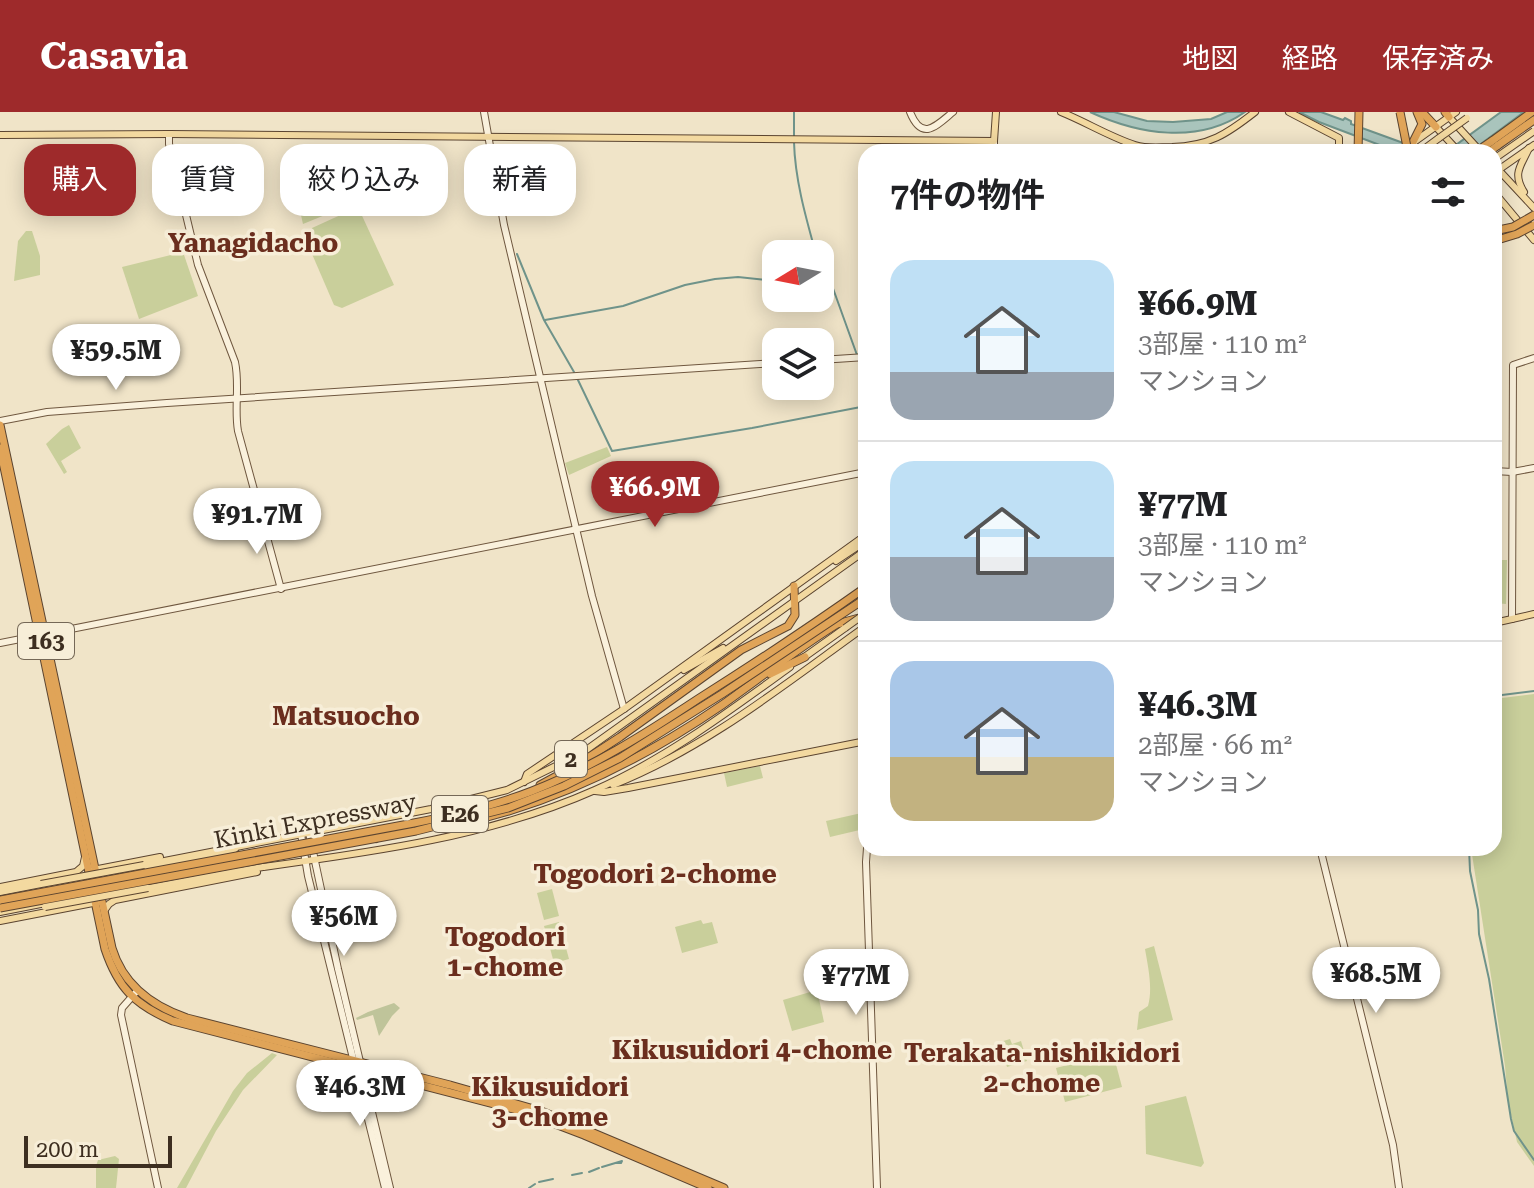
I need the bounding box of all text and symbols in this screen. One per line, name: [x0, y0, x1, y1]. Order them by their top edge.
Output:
text: Casavia: [40, 34, 188, 78]
text: 地図: [1182, 42, 1238, 75]
text: 経路: [1282, 42, 1338, 75]
text: 保存済み: [1382, 42, 1494, 75]
chip: 購入: [24, 144, 136, 216]
chip: 賃貸: [152, 144, 264, 216]
chip: 絞り込み: [280, 144, 448, 216]
chip: 新着: [464, 144, 576, 216]
icon: filters: [1426, 170, 1470, 214]
text: 7件の物件: [890, 175, 1045, 215]
district label: Yanagidacho: [168, 228, 338, 258]
north arrow: [762, 240, 834, 312]
map controls: [762, 240, 834, 400]
text: ¥66.9M: [1138, 283, 1258, 323]
icon: home: [954, 292, 1050, 388]
pin: ¥59.5M: [51, 324, 181, 392]
button: layers: [762, 328, 834, 400]
text: 3部屋 · 110 m²: [1138, 329, 1307, 359]
text: ¥59.5M: [70, 335, 162, 365]
text: マンション: [1138, 366, 1268, 396]
pin: ¥66.9M: [590, 461, 720, 529]
text: ¥66.9M: [609, 472, 701, 502]
text: ¥77M: [1138, 484, 1228, 524]
pin: ¥91.7M: [192, 488, 322, 556]
icon: home: [954, 493, 1050, 589]
text: ¥91.7M: [211, 499, 303, 529]
text: 3部屋 · 110 m²: [1138, 530, 1307, 560]
text: マンション: [1138, 567, 1268, 597]
road number: 163: [18, 623, 74, 659]
text: ¥46.3M: [1138, 684, 1258, 724]
icon: home: [954, 693, 1050, 789]
district label: Matsuocho: [272, 701, 420, 731]
text: 2部屋 · 66 m²: [1138, 730, 1292, 760]
road number: 2: [555, 741, 587, 777]
text: マンション: [1138, 767, 1268, 797]
street label: Kinki Expressway: [211, 787, 419, 854]
road number: E26: [432, 796, 488, 832]
district label: Togodori 2-chome: [533, 859, 777, 889]
pin: ¥56M: [297, 890, 391, 958]
text: ¥56M: [310, 901, 378, 931]
district label: Togodori 1-chome: [445, 922, 566, 982]
pin: ¥68.5M: [1311, 947, 1441, 1015]
pin: ¥77M: [809, 949, 903, 1017]
text: ¥68.5M: [1330, 958, 1422, 988]
text: ¥77M: [822, 960, 890, 990]
district label: Kikusuidori 4-chome: [612, 1035, 892, 1065]
district label: Terakata-nishikidori 2-chome: [904, 1038, 1181, 1098]
pin: ¥46.3M: [295, 1060, 425, 1128]
text: ¥46.3M: [314, 1071, 406, 1101]
district label: Kikusuidori 3-chome: [471, 1072, 629, 1132]
scale bar: [24, 1132, 172, 1168]
text: 200 m: [36, 1137, 99, 1162]

